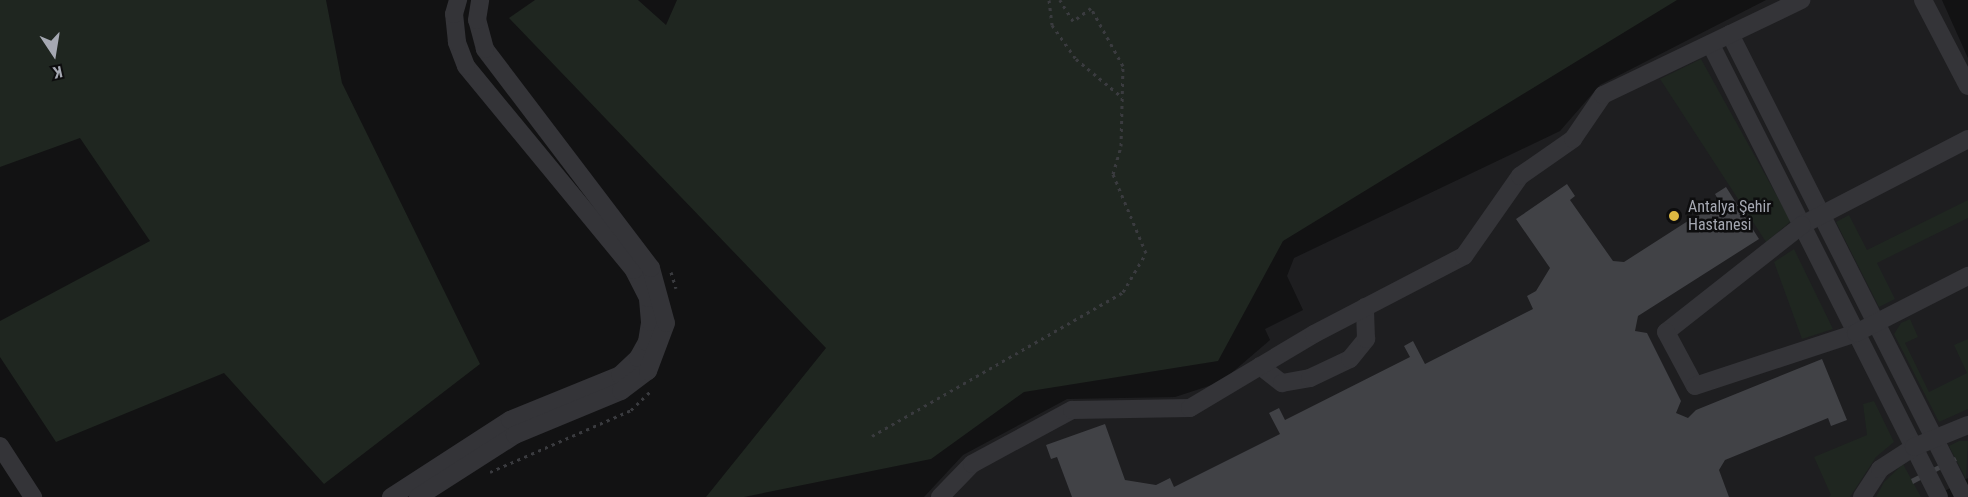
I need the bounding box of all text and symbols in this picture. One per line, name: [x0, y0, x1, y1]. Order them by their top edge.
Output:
north arrow: [24, 24, 84, 84]
text: K: [52, 62, 64, 82]
place label: Antalya Şehir Hastanesi: [1688, 197, 1771, 235]
marker: Antalya Şehir Hastanesi: [1665, 207, 1683, 225]

